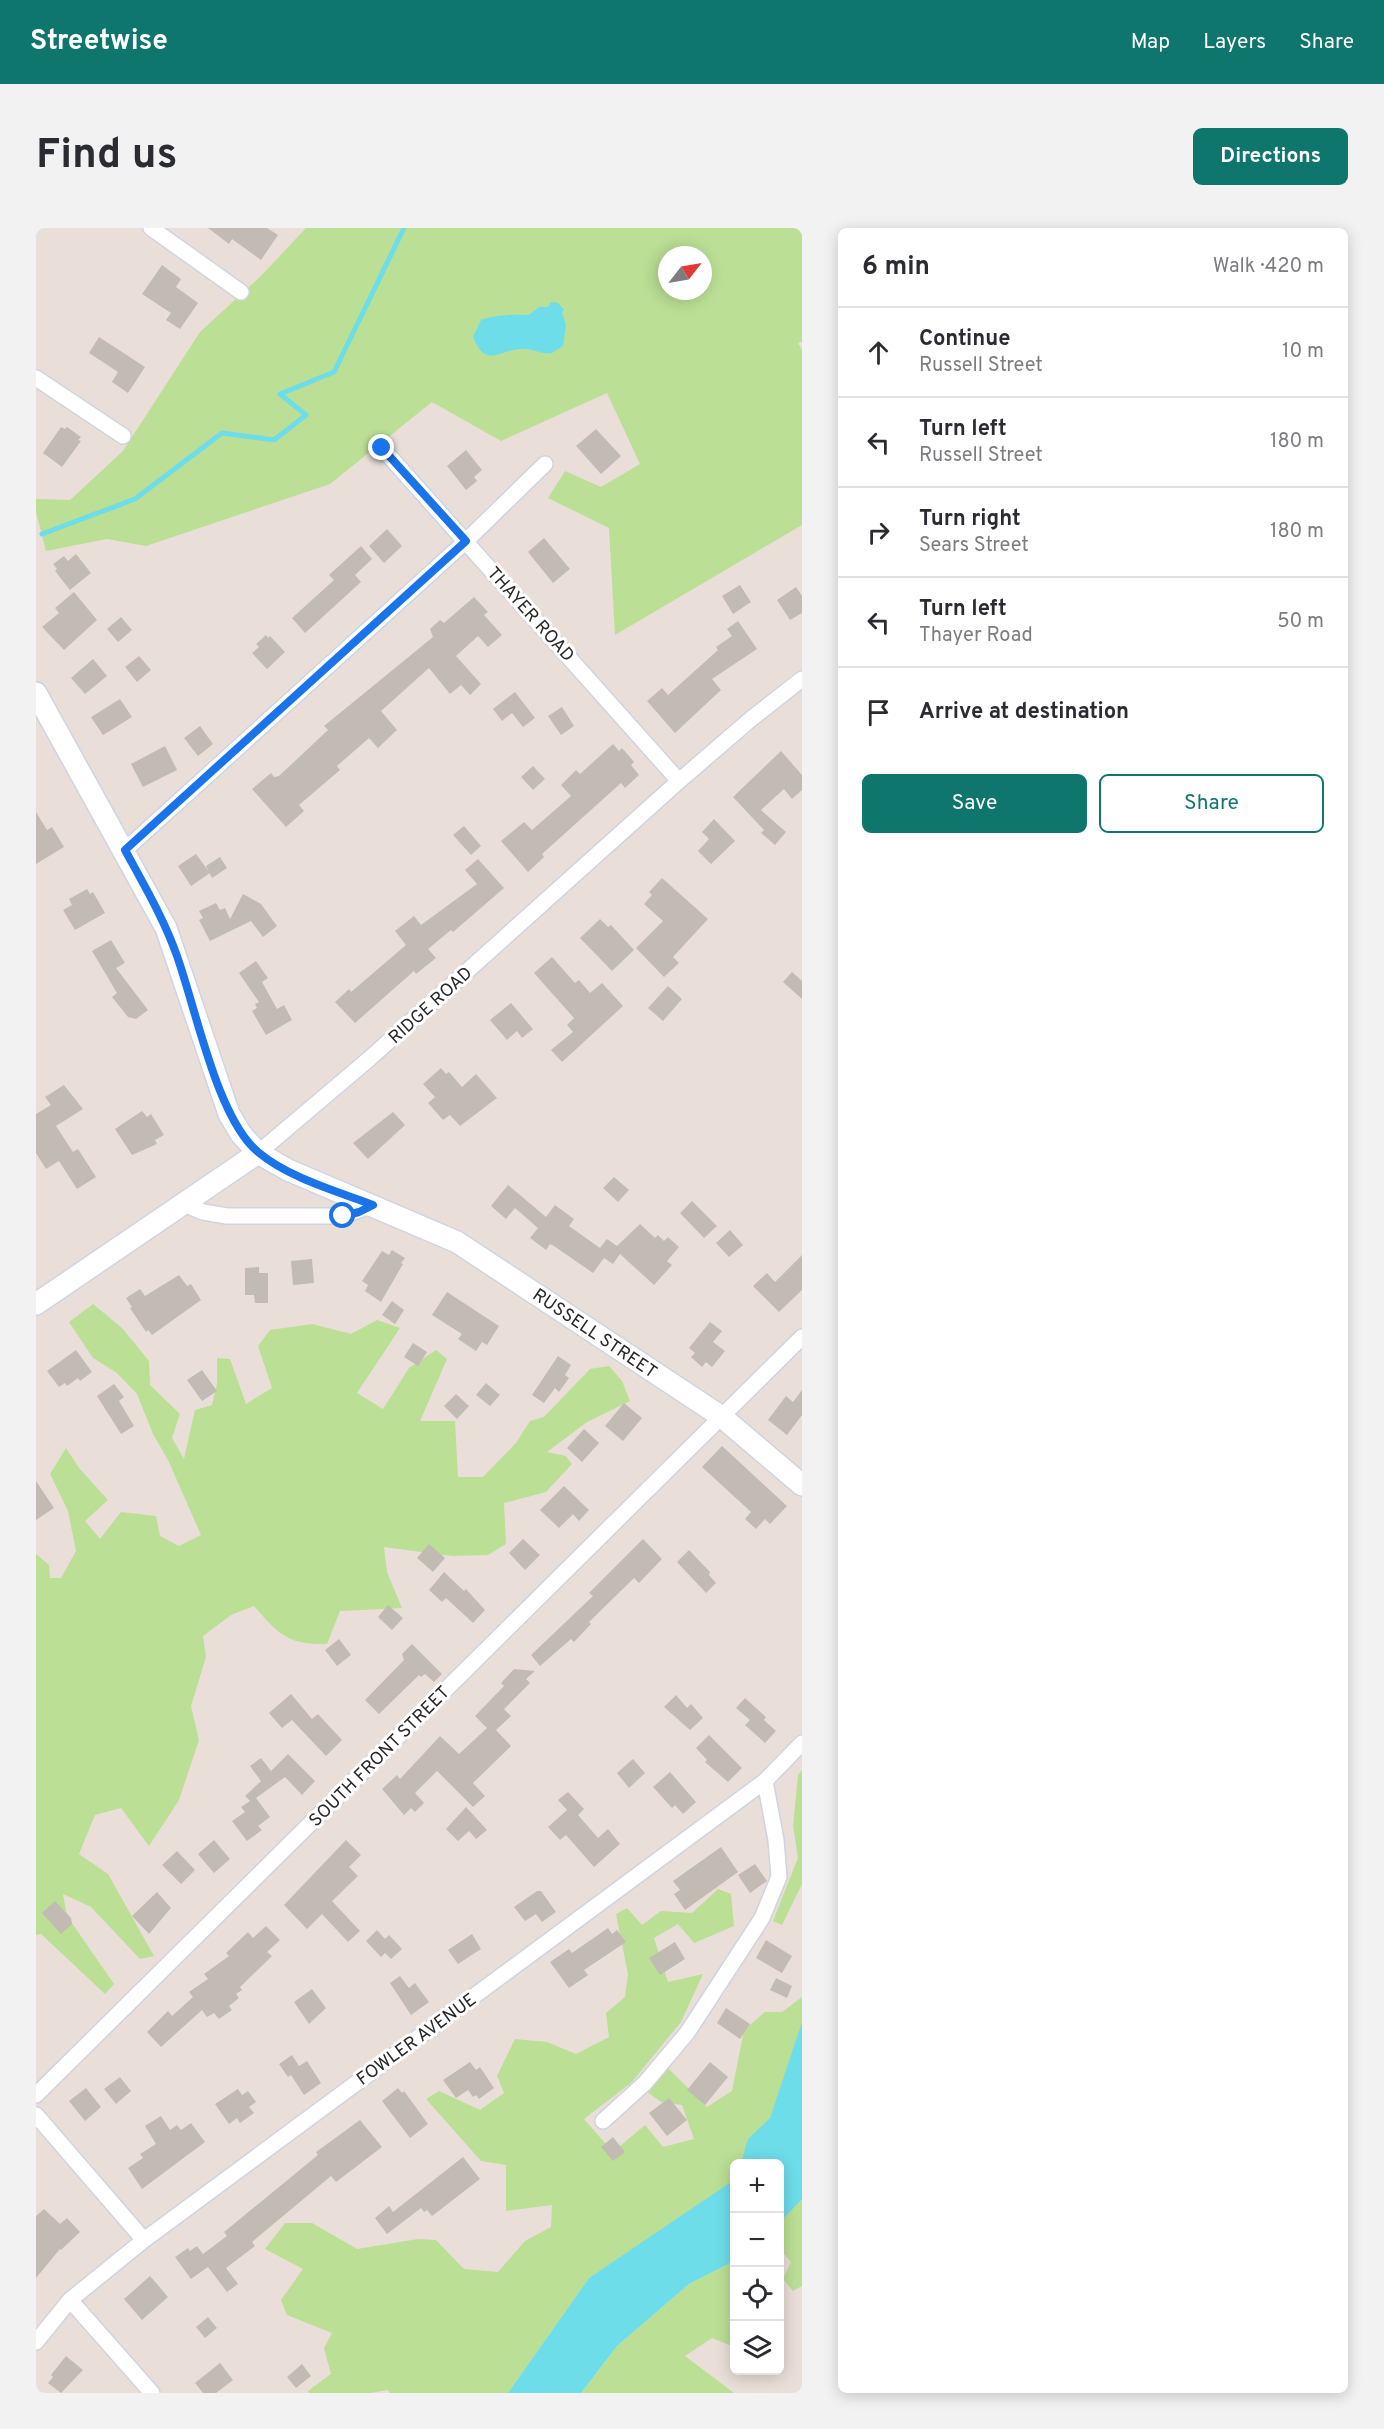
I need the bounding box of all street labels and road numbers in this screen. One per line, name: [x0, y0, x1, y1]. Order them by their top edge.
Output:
street label: THAYER ROAD: [481, 563, 579, 667]
street label: RIDGE ROAD: [384, 962, 478, 1050]
street label: RUSSELL STREET: [528, 1284, 661, 1384]
street label: SOUTH FRONT STREET: [305, 1682, 455, 1832]
street label: FOWLER AVENUE: [353, 1989, 481, 2091]

